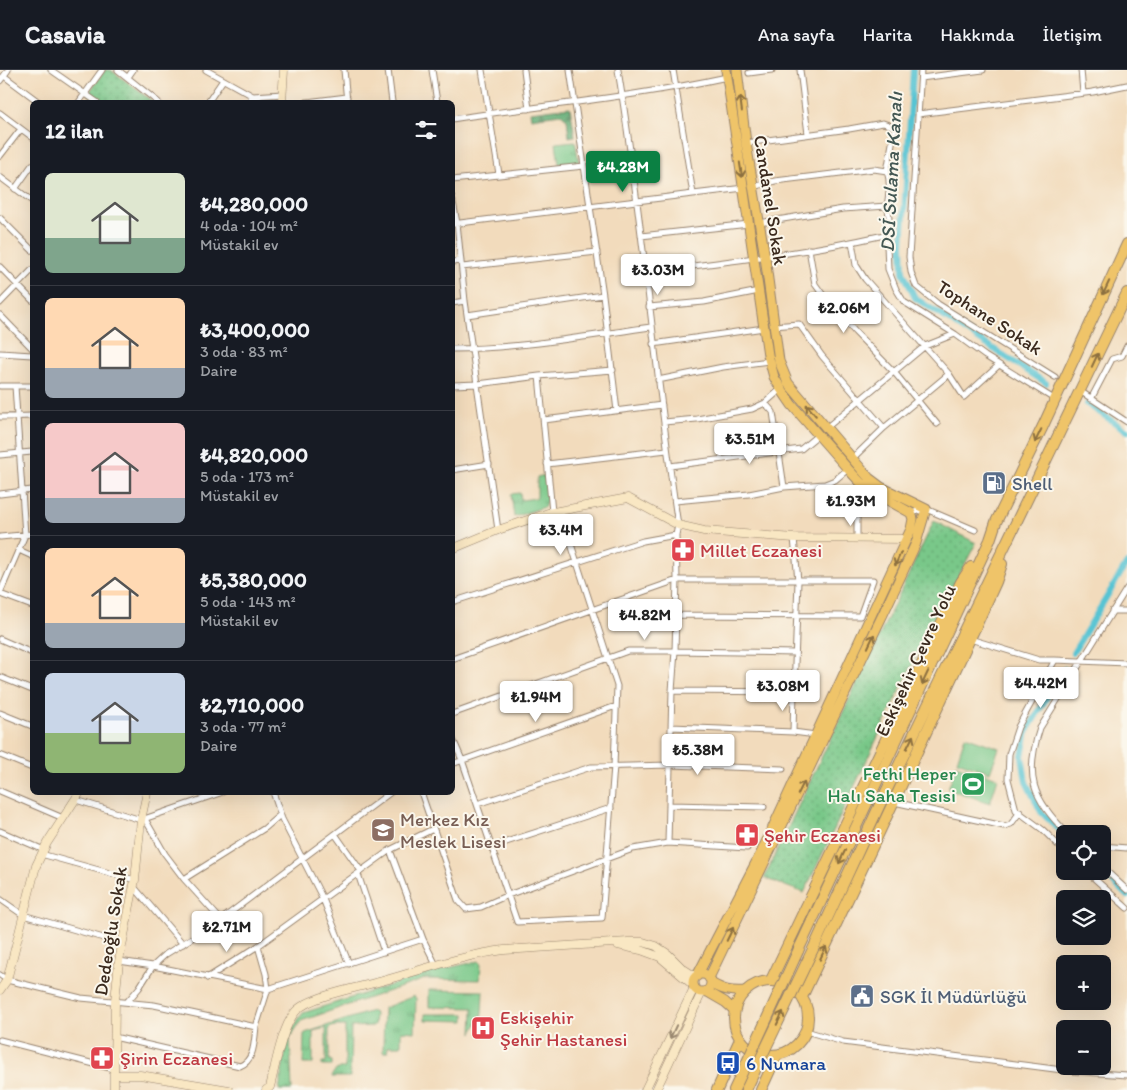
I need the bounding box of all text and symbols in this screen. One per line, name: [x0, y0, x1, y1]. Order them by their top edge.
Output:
text: Casavia: [25, 20, 105, 49]
text: Ana sayfa: [758, 24, 835, 46]
text: Harita: [863, 24, 912, 46]
text: Hakkında: [940, 24, 1015, 46]
text: İletişim: [1043, 24, 1102, 46]
water label: DSİ Sulama Kanalı: [875, 90, 907, 253]
one-way arrow: [736, 96, 746, 112]
icon: filters: [412, 116, 440, 144]
text: 12 ilan: [45, 118, 103, 143]
street label: Candanel Sokak: [749, 133, 792, 267]
pin: ₺4.28M: [582, 150, 664, 193]
text: ₺4.28M: [597, 157, 649, 176]
one-way arrow: [736, 162, 746, 178]
text: ₺4,280,000: [200, 191, 308, 216]
icon: home: [85, 193, 145, 253]
text: 4 oda · 104 m²: [200, 216, 298, 235]
text: Müstakil ev: [200, 235, 278, 254]
pin: ₺3.03M: [617, 254, 699, 296]
text: ₺3.03M: [632, 260, 684, 279]
street label: Tophane Sokak: [933, 275, 1047, 360]
one-way arrow: [1101, 280, 1111, 295]
pin: ₺2.06M: [803, 292, 885, 334]
text: ₺2.06M: [818, 298, 870, 317]
text: ₺3,400,000: [200, 317, 310, 342]
icon: home: [85, 318, 145, 378]
text: 3 oda · 83 m²: [200, 342, 288, 361]
one-way arrow: [1091, 353, 1100, 368]
text: Daire: [200, 361, 237, 380]
one-way arrow: [806, 404, 817, 417]
pin: ₺3.51M: [709, 422, 791, 465]
one-way arrow: [1033, 428, 1042, 443]
text: ₺3.51M: [725, 429, 775, 448]
text: ₺4,820,000: [200, 442, 308, 467]
icon: home: [85, 443, 145, 503]
text: 5 oda · 173 m²: [200, 467, 294, 486]
fuel station icon: Shell: [981, 470, 1007, 496]
place label: Shell: [1012, 472, 1053, 495]
pin: ₺1.93M: [810, 484, 892, 527]
text: Müstakil ev: [200, 486, 278, 505]
text: ₺1.93M: [826, 491, 876, 510]
pin: ₺3.4M: [526, 514, 596, 556]
text: ₺3.4M: [539, 520, 583, 539]
pharmacy icon: Millet Eczanesi: [670, 537, 696, 563]
place label: Millet Eczanesi: [700, 539, 822, 562]
one-way arrow: [892, 551, 902, 566]
text: ₺5,380,000: [200, 567, 307, 592]
icon: home: [85, 568, 145, 628]
street label: Eskişehir Çevre Yolu: [870, 580, 961, 740]
text: 5 oda · 143 m²: [200, 592, 296, 611]
pin: ₺4.82M: [604, 598, 686, 641]
text: ₺4.82M: [619, 605, 671, 624]
text: Müstakil ev: [200, 611, 278, 630]
one-way arrow: [867, 634, 876, 649]
pin: ₺4.42M: [1000, 666, 1082, 709]
pin: ₺3.08M: [742, 670, 824, 712]
one-way arrow: [920, 670, 930, 685]
text: ₺4.42M: [1015, 673, 1067, 692]
text: ₺3.08M: [757, 676, 809, 695]
pin: ₺1.94M: [495, 680, 577, 723]
text: ₺1.94M: [511, 687, 561, 706]
text: ₺2,710,000: [200, 692, 304, 717]
icon: home: [85, 693, 145, 753]
text: 3 oda · 77 m²: [200, 717, 286, 736]
pin: ₺5.38M: [657, 734, 739, 776]
one-way arrow: [906, 735, 915, 750]
text: Daire: [200, 736, 237, 755]
text: ₺5.38M: [672, 740, 724, 759]
place label: Fethi Heper Halı Saha Tesisi: [827, 762, 956, 807]
sports icon: Fethi Heper Halı Saha Tesisi: [960, 771, 986, 797]
one-way arrow: [797, 781, 806, 796]
place label: Merkez Kız Meslek Lisesi: [400, 808, 506, 853]
school or university icon: Merkez Kız Meslek Lisesi: [370, 817, 396, 843]
pharmacy icon: Şehir Eczanesi: [734, 822, 760, 848]
place label: Şehir Eczanesi: [764, 824, 881, 847]
map controls: [1056, 825, 1111, 1075]
button: locate: [1056, 825, 1111, 880]
one-way arrow: [837, 849, 846, 864]
street label: Dedeoğlu Sokak: [89, 865, 132, 997]
button: layers: [1056, 890, 1111, 945]
pin: ₺2.71M: [186, 910, 268, 953]
text: ₺2.71M: [203, 917, 251, 936]
one-way arrow: [726, 927, 735, 942]
one-way arrow: [819, 946, 828, 961]
button: +: [1056, 955, 1111, 1010]
public building icon: SGK İl Müdürlüğü: [849, 983, 875, 1009]
place label: SGK İl Müdürlüğü: [880, 985, 1027, 1008]
place label: Eskişehir Şehir Hastanesi: [500, 1006, 627, 1051]
one-way arrow: [776, 1011, 785, 1026]
hospital icon: Eskişehir Şehir Hastanesi: [470, 1015, 496, 1041]
button: −: [1056, 1020, 1111, 1075]
one-way arrow: [668, 1024, 677, 1039]
pharmacy icon: Şirin Eczanesi: [89, 1045, 115, 1071]
place label: Şirin Eczanesi: [120, 1047, 233, 1070]
bus stop icon: 6 Numara: [715, 1050, 741, 1076]
place label: 6 Numara: [746, 1052, 826, 1075]

